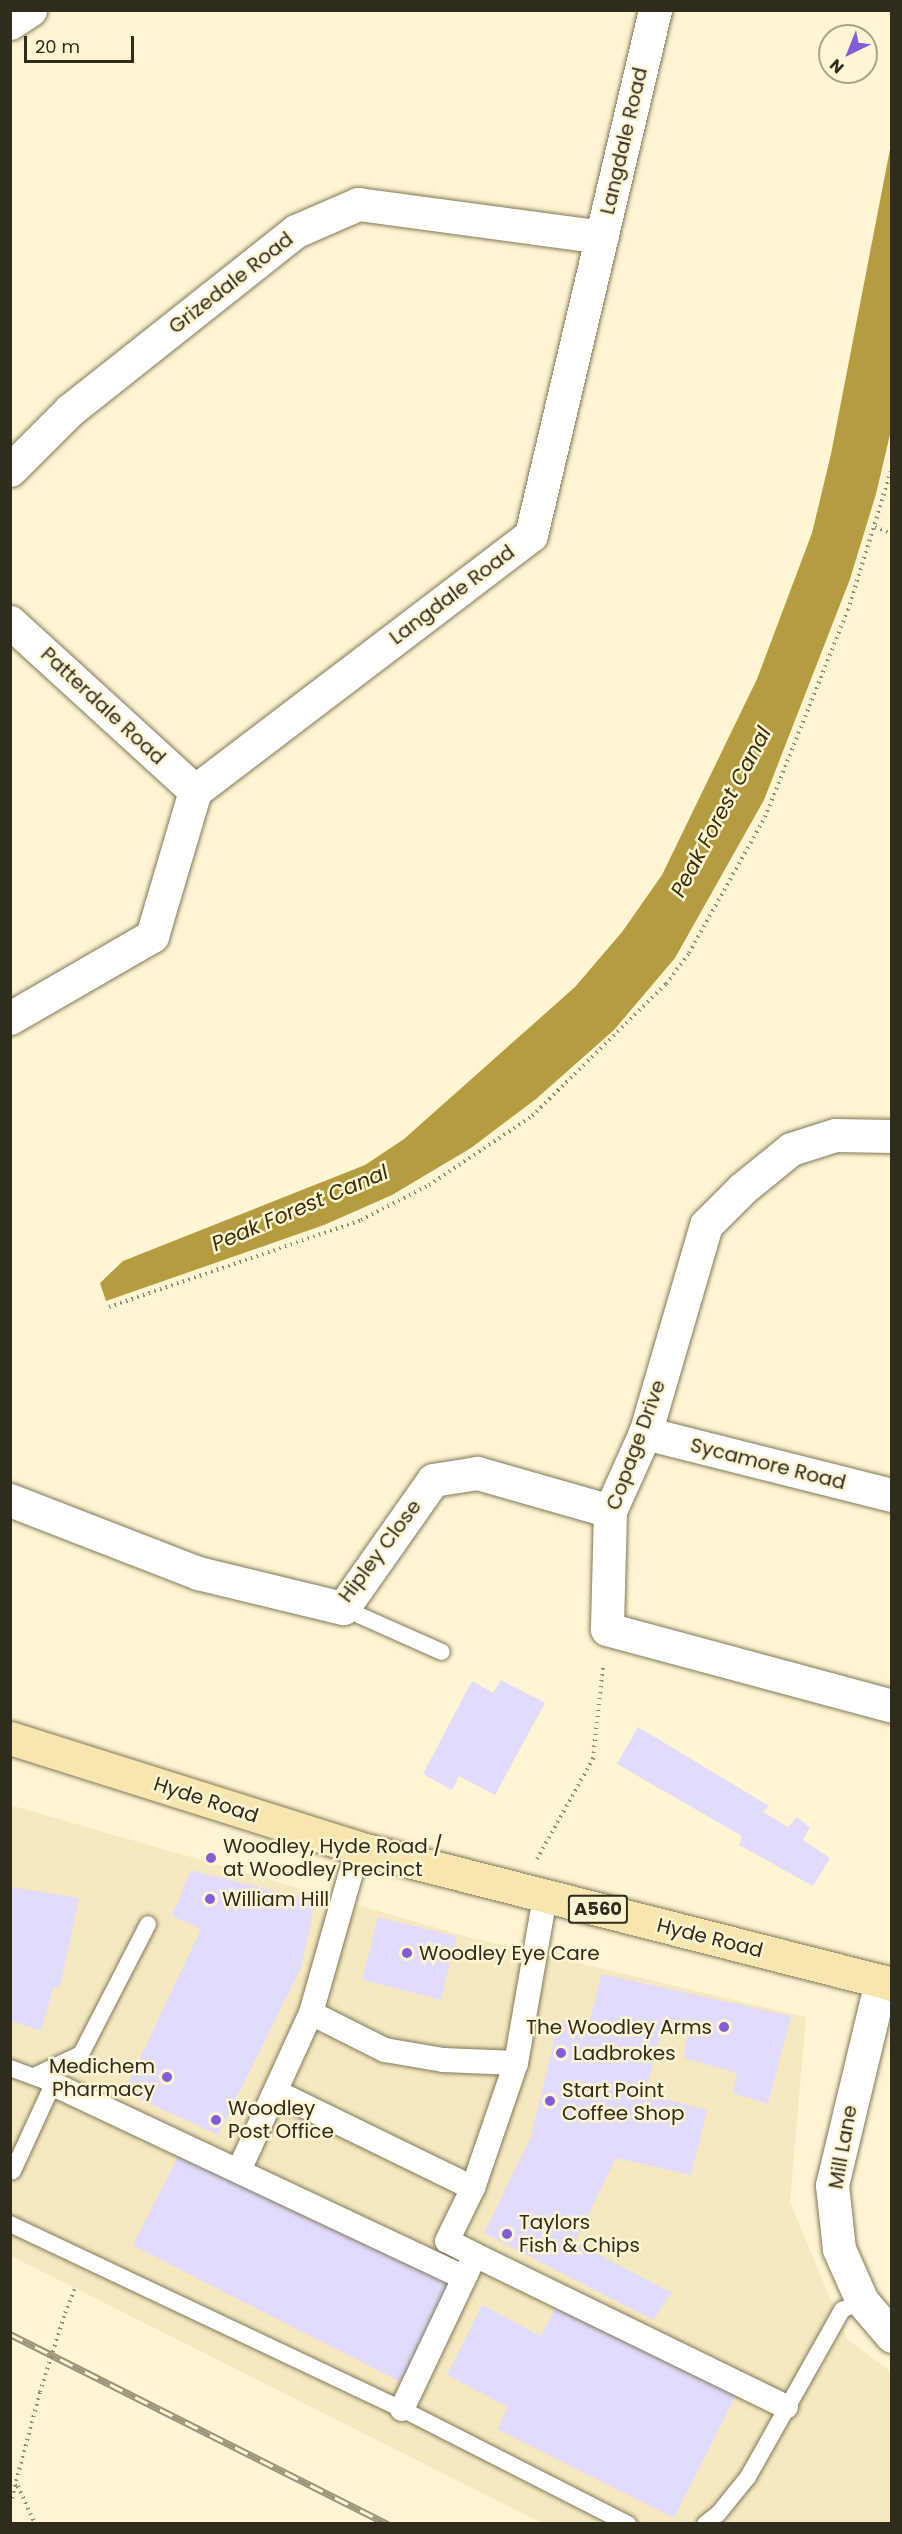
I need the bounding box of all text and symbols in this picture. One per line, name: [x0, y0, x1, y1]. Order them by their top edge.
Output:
scale bar: [27, 24, 136, 62]
north arrow: [818, 24, 878, 84]
text: 20 m: [35, 34, 80, 59]
text: N: [825, 54, 849, 79]
street label: Langdale Road: [595, 65, 653, 217]
street label: Grizedale Road: [164, 227, 298, 339]
street label: Langdale Road: [385, 540, 519, 650]
street label: Patterdale Road: [36, 642, 170, 770]
water label: Peak Forest Canal: [665, 722, 777, 902]
water label: Peak Forest Canal: [208, 1159, 392, 1257]
street label: Copage Drive: [601, 1377, 671, 1513]
street label: Sycamore Road: [688, 1433, 848, 1495]
street label: Hipley Close: [334, 1495, 426, 1607]
street label: Hyde Road: [151, 1772, 261, 1828]
place label: Woodley, Hyde Road / at Woodley Precinct: [223, 1834, 443, 1881]
marker: Woodley, Hyde Road / at Woodley Precinct: [204, 1851, 218, 1865]
place label: William Hill: [222, 1887, 329, 1911]
marker: William Hill: [203, 1892, 217, 1906]
road number: A560: [566, 1894, 630, 1924]
street label: Hyde Road: [655, 1913, 765, 1963]
place label: Woodley Eye Care: [419, 1941, 600, 1965]
marker: Woodley Eye Care: [400, 1946, 414, 1960]
place label: The Woodley Arms: [526, 2015, 712, 2039]
marker: The Woodley Arms: [717, 2020, 731, 2034]
place label: Ladbrokes: [573, 2041, 676, 2065]
marker: Ladbrokes: [554, 2046, 568, 2060]
place label: Medichem Pharmacy: [49, 2054, 155, 2101]
marker: Medichem Pharmacy: [160, 2070, 174, 2084]
place label: Start Point Coffee Shop: [562, 2078, 684, 2125]
marker: Start Point Coffee Shop: [543, 2094, 557, 2108]
place label: Woodley Post Office: [228, 2096, 334, 2143]
street label: Mill Lane: [824, 2103, 862, 2191]
marker: Woodley Post Office: [209, 2113, 223, 2127]
place label: Taylors Fish & Chips: [519, 2210, 640, 2257]
marker: Taylors Fish & Chips: [500, 2227, 514, 2241]

